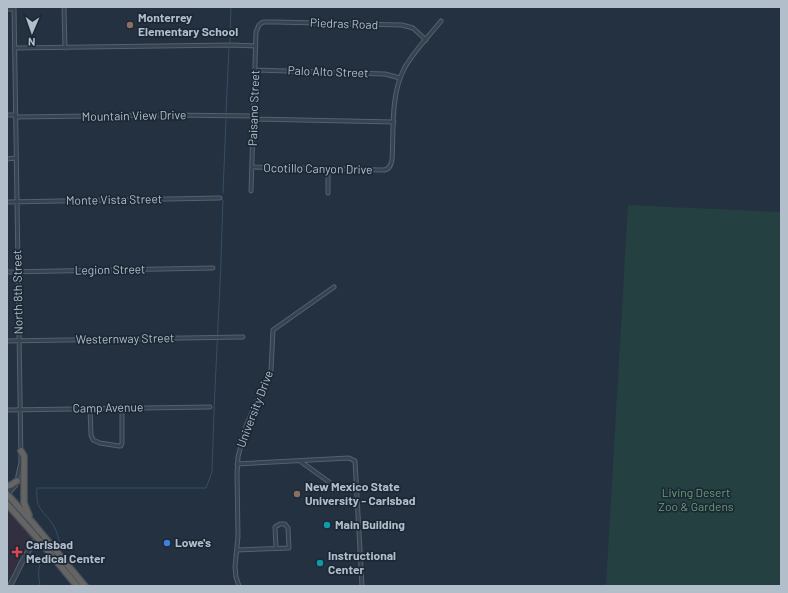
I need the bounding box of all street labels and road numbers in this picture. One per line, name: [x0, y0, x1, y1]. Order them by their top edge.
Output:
street label: Piedras Road: [310, 15, 378, 31]
street label: Palo Alto Street: [287, 63, 369, 79]
street label: Paisano Street: [245, 70, 261, 146]
street label: Mountain View Drive: [82, 107, 186, 123]
street label: Ocotillo Canyon Drive: [263, 160, 373, 176]
street label: Monte Vista Street: [66, 191, 162, 207]
street label: North 8th Street: [9, 250, 25, 334]
street label: Legion Street: [74, 261, 146, 277]
street label: Westernway Street: [76, 330, 174, 346]
street label: University Drive: [233, 368, 275, 449]
street label: Camp Avenue: [73, 399, 143, 415]

